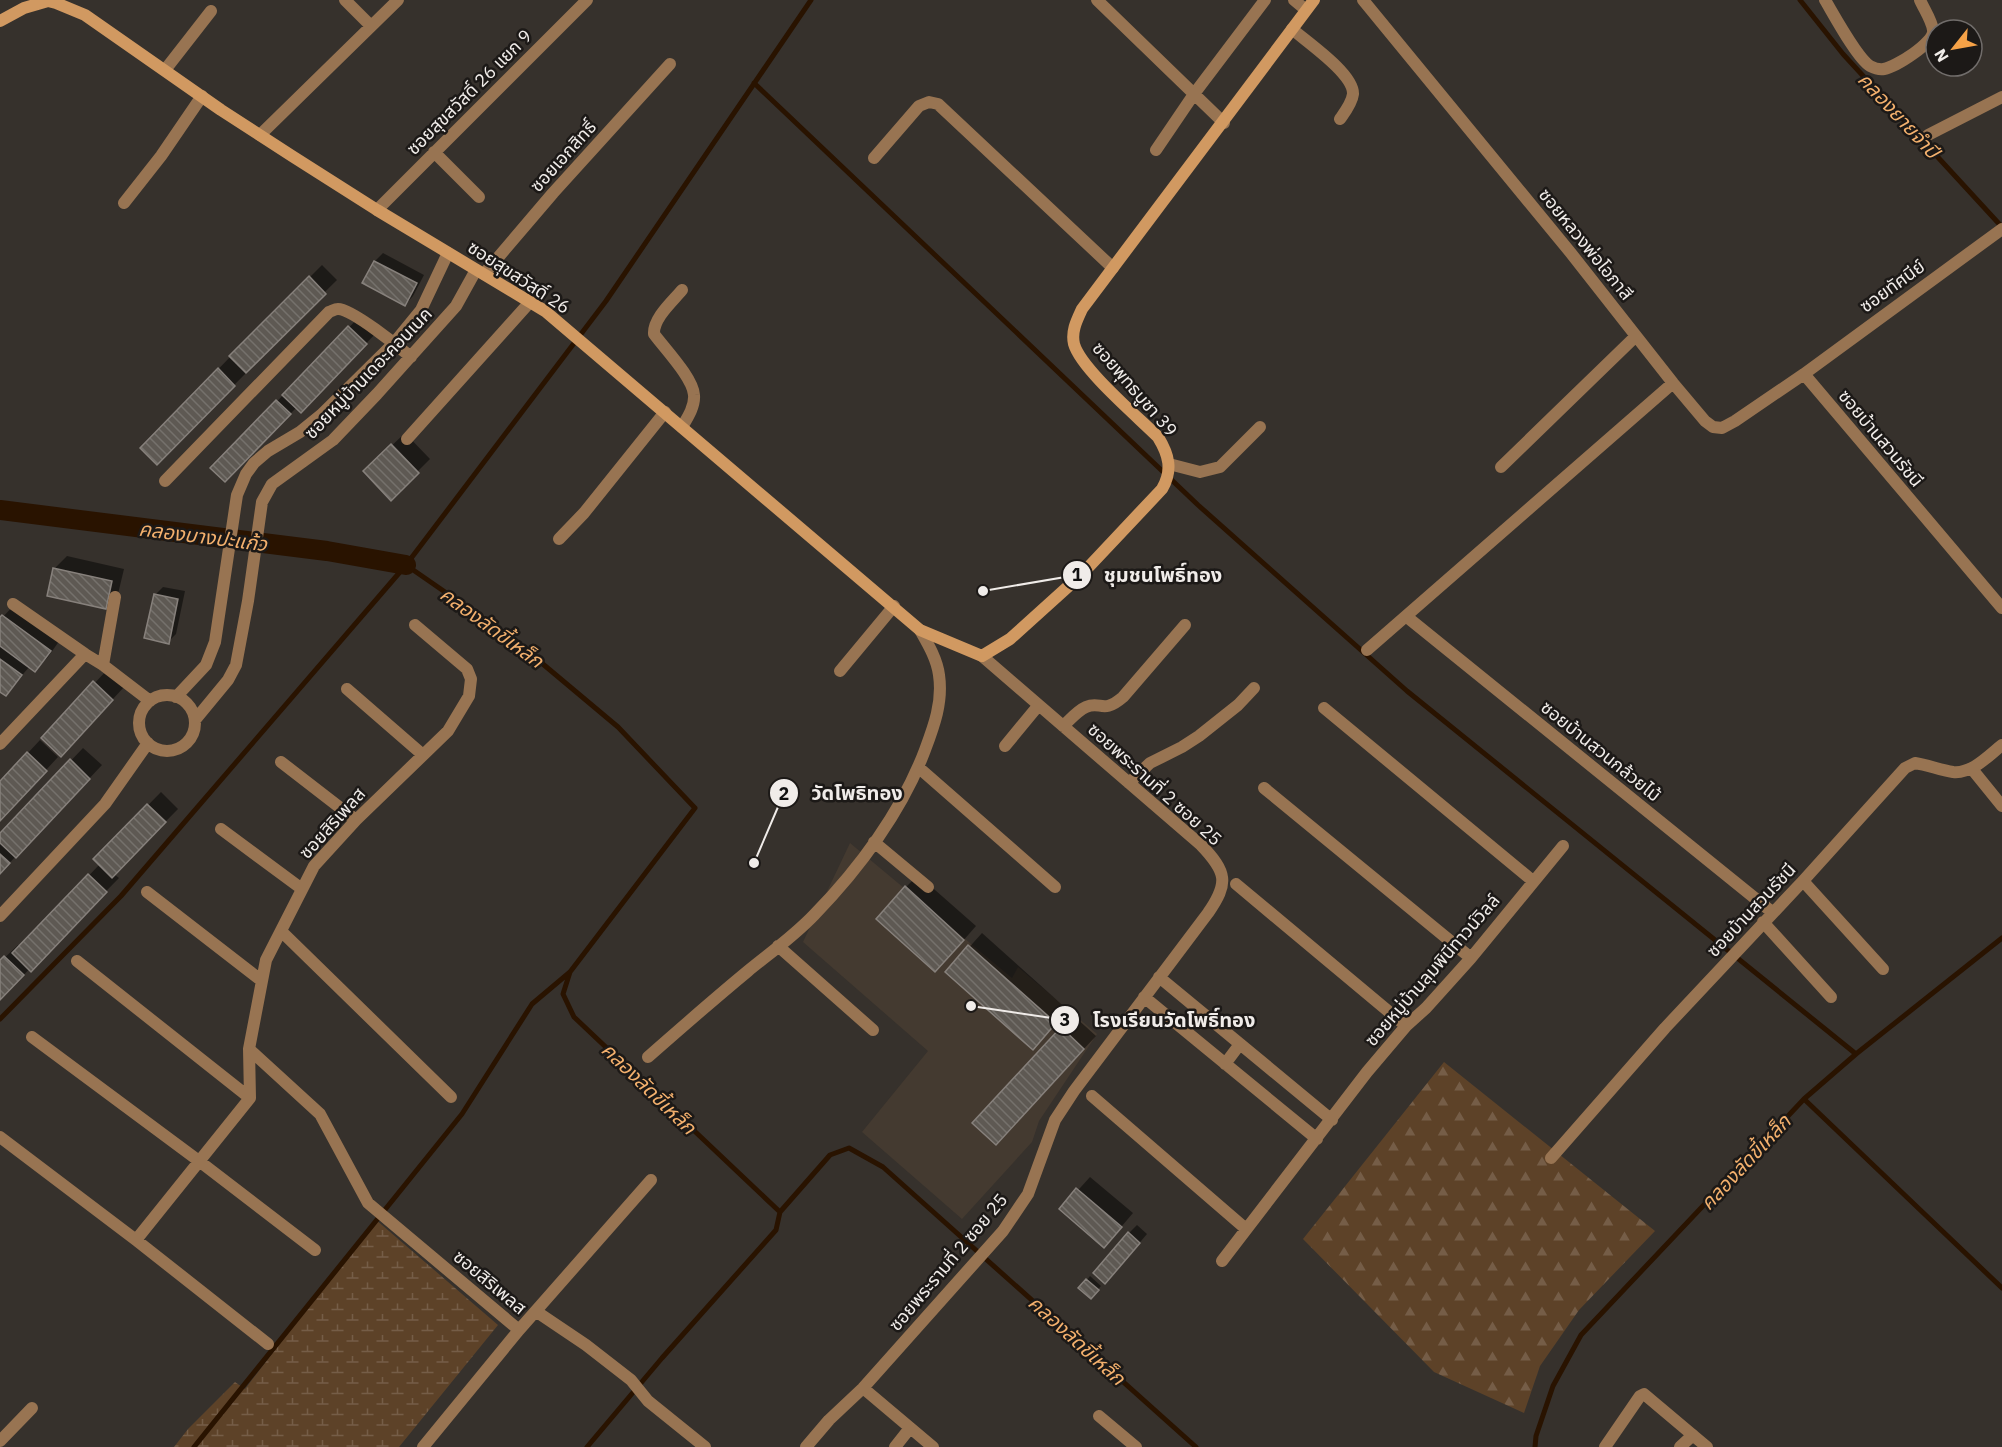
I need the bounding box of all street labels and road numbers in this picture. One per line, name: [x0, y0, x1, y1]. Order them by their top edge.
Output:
street label: ซอยสุขสวัสดิ์ 26 แยก 9: [401, 24, 537, 160]
street label: ซอยเอกสิทธิ์: [525, 115, 601, 197]
street label: ซอยหลวงพ่อโอภาสี: [1534, 183, 1638, 305]
street label: ซอยสุขสวัสดิ์ 26: [463, 235, 575, 319]
street label: ซอยทัศนีย์: [1855, 255, 1929, 317]
street label: ซอยหมู่บ้านเดอะคอนเนค: [299, 302, 437, 444]
street label: ซอยพุทธบูชา 39: [1087, 337, 1182, 442]
street label: ซอยบ้านสวนรัชนี: [1834, 385, 1928, 491]
street label: ซอยบ้านสวนกล้วยไม้: [1536, 696, 1666, 806]
street label: ซอยพระรามที่ 2 ซอย 25: [1083, 717, 1228, 850]
street label: ซอยสิริเพลส: [294, 783, 370, 863]
street label: ซอยบ้านสวนรัชนี: [1702, 858, 1800, 962]
street label: ซอยหมู่บ้านลุมพินีทาวน์วิลล์: [1360, 889, 1505, 1052]
street label: ซอยพระรามที่ 2 ซอย 25: [883, 1188, 1012, 1336]
street label: ซอยสิริเพลส: [449, 1245, 531, 1319]

